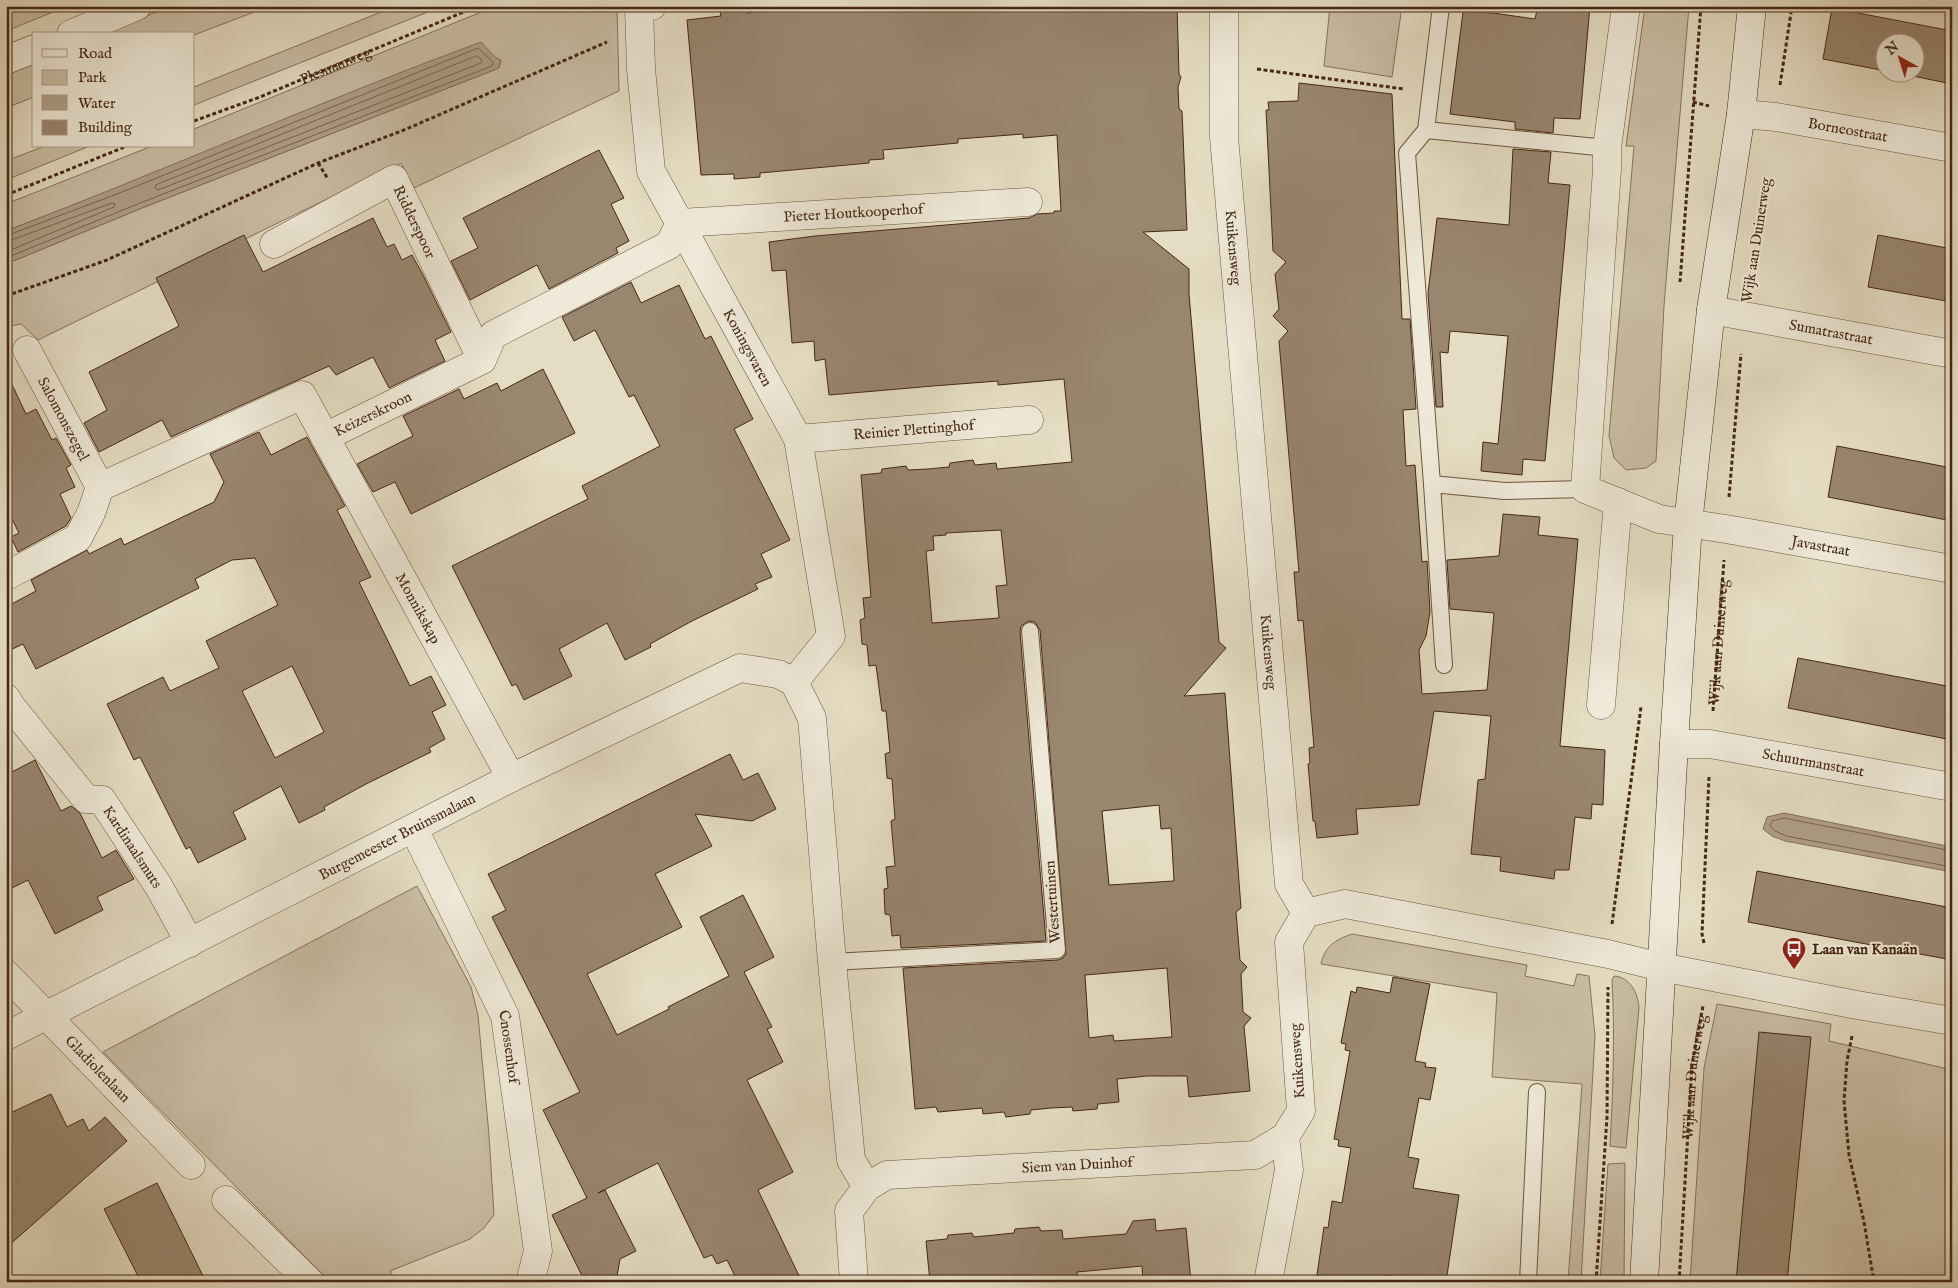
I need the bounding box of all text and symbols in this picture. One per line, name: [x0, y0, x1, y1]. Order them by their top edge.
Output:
legend: [32, 32, 195, 148]
north arrow: [1876, 32, 1926, 82]
text: N: [1881, 38, 1903, 60]
street label: Plesmanweg: [297, 42, 375, 89]
text: Road: [78, 44, 113, 63]
text: Park: [78, 68, 108, 87]
text: Water: [78, 94, 116, 113]
street label: Borneostraat: [1806, 114, 1889, 146]
text: Building: [78, 118, 133, 137]
street label: Wijk aan Duinerweg: [1737, 175, 1776, 304]
street label: Ridderspoor: [389, 182, 440, 262]
street label: Pieter Houtkooperhof: [783, 199, 926, 227]
street label: Kuikensweg: [1220, 209, 1246, 287]
street label: Koningsvaren: [718, 306, 776, 390]
street label: Sumatrastraat: [1788, 315, 1874, 349]
street label: Salomonszegel: [33, 374, 94, 465]
street label: Keizerskroon: [331, 387, 415, 441]
street label: Reinier Plettinghof: [852, 415, 977, 444]
street label: Javastraat: [1788, 531, 1852, 561]
street label: Monnikskap: [391, 570, 445, 647]
street label: Wijk aan Duinerweg: [1704, 578, 1733, 706]
street label: Kuikensweg: [1256, 614, 1281, 691]
street label: Schuurmanstraat: [1761, 744, 1866, 781]
street label: Burgemeester Bruinsmalaan: [316, 789, 479, 885]
street label: Kardinaalsmuts: [98, 802, 166, 892]
street label: Westertuinen: [1040, 860, 1065, 944]
bus stop icon: Laan van Kanaän: [1781, 936, 1807, 970]
place label: Laan van Kanaän: [1812, 940, 1918, 959]
street label: Cnossenhof: [493, 1007, 524, 1087]
street label: Wijk aan Duinerweg: [1679, 1012, 1711, 1140]
street label: Kuikensweg: [1285, 1022, 1310, 1099]
street label: Gladiolenlaan: [61, 1031, 134, 1107]
street label: Siem van Duinhof: [1021, 1153, 1136, 1178]

